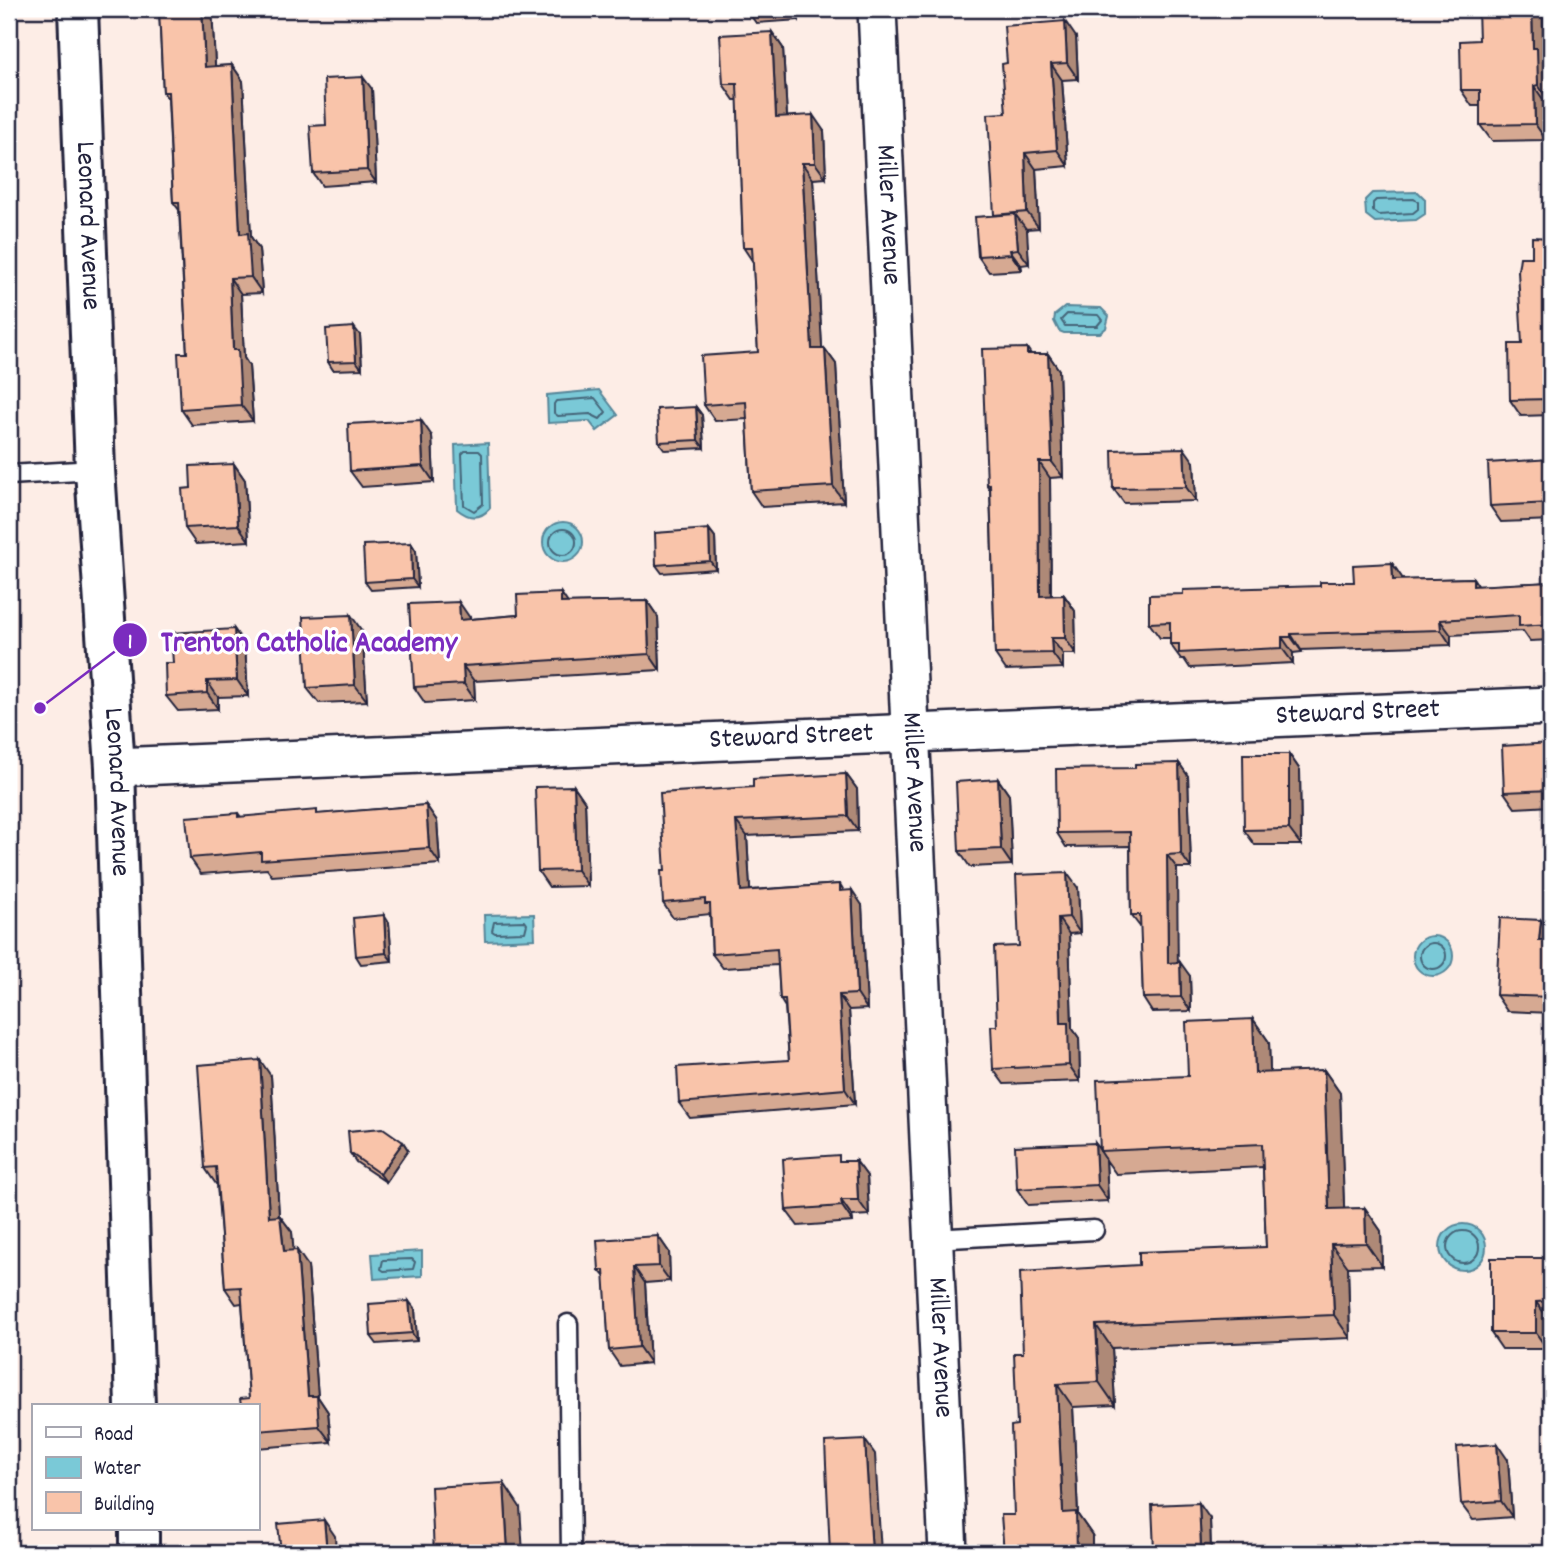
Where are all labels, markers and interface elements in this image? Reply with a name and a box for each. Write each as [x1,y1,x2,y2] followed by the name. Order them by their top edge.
[63,141,109,311] street label: Leonard Avenue
[863,144,910,286] street label: Miller Avenue
[112,615,472,666] callout: Trenton Catholic Academy
[161,624,459,667] text: Trenton Catholic Academy
[128,629,132,659] text: 1
[1275,691,1441,738] street label: Steward Street
[91,706,138,877] street label: Leonard Avenue
[889,711,936,853] street label: Miller Avenue
[708,715,874,762] street label: Steward Street
[915,1276,962,1419] street label: Miller Avenue
[32,1404,259,1530] legend
[94,1421,133,1451] text: Road
[94,1455,141,1485] text: Water
[94,1491,154,1521] text: Building

